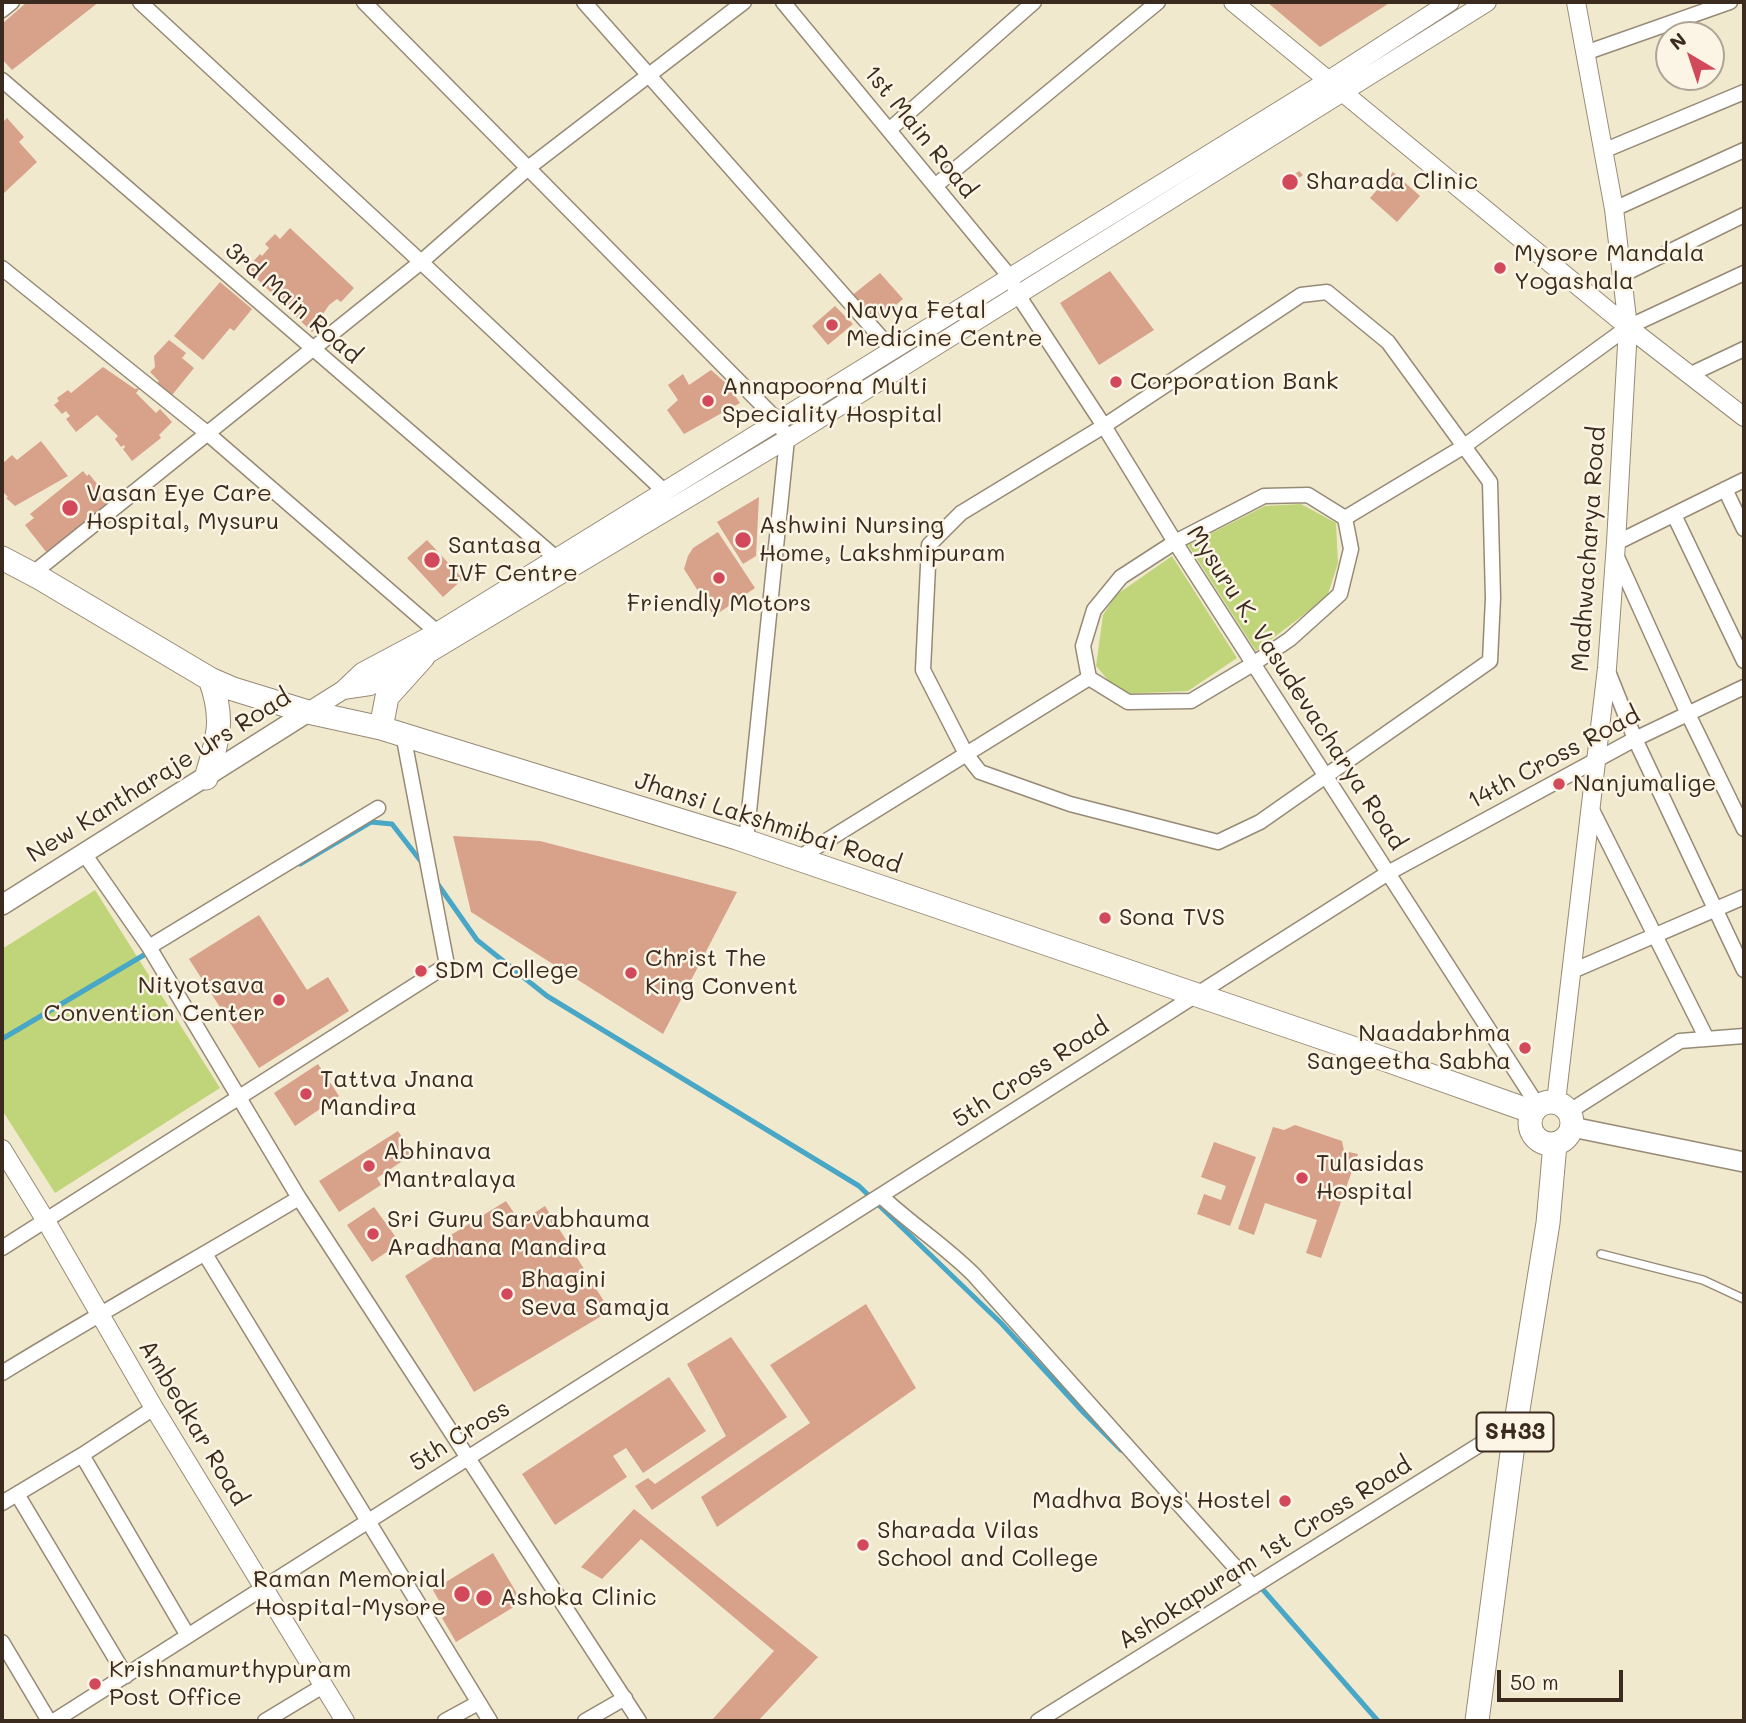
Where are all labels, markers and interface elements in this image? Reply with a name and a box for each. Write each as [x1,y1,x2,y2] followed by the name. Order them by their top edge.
[1655,21,1725,91] north arrow
[1664,27,1691,55] text: N
[858,60,982,204] street label: 1st Main Road
[1306,168,1478,196] place label: Sharada Clinic
[1280,172,1300,192] marker: Sharada Clinic
[219,236,367,370] street label: 3rd Main Road
[1514,240,1705,296] place label: Mysore Mandala Yogashala
[1492,260,1508,276] marker: Mysore Mandala Yogashala
[846,297,1043,353] place label: Navya Fetal Medicine Centre
[824,317,840,333] marker: Navya Fetal Medicine Centre
[1130,368,1338,396] place label: Corporation Bank
[722,373,942,429] place label: Annapoorna Multi Speciality Hospital
[1108,374,1124,390] marker: Corporation Bank
[700,393,716,409] marker: Annapoorna Multi Speciality Hospital
[1566,425,1612,673] street label: Madhwacharya Road
[86,480,279,536] place label: Vasan Eye Care Hospital, Mysuru
[60,498,80,518] marker: Vasan Eye Care Hospital, Mysuru
[759,512,1005,568] place label: Ashwini Nursing Home, Lakshmipuram
[1180,520,1412,856] street label: Mysuru K. Vasudevacharya Road
[733,530,753,550] marker: Ashwini Nursing Home, Lakshmipuram
[448,532,578,588] place label: Santasa IVF Centre
[422,550,442,570] marker: Santasa IVF Centre
[711,570,727,586] marker: Friendly Motors
[627,590,811,618] place label: Friendly Motors
[22,683,296,869] street label: New Kantharaje Urs Road
[1463,700,1645,816] street label: 14th Cross Road
[631,766,905,880] street label: Jhansi Lakshmibai Road
[1573,770,1716,798] place label: Nanjumalige
[1551,776,1567,792] marker: Nanjumalige
[1119,904,1225,932] place label: Sona TVS
[1097,910,1113,926] marker: Sona TVS
[645,945,798,1001] place label: Christ The King Convent
[435,957,579,985] place label: SDM College
[413,963,429,979] marker: SDM College
[623,965,639,981] marker: Christ The King Convent
[44,972,265,1028] place label: Nityotsava Convention Center
[271,992,287,1008] marker: Nityotsava Convention Center
[948,1012,1114,1134] street label: 5th Cross Road
[1307,1020,1511,1076] place label: Naadabrhma Sangeetha Sabha
[1517,1040,1533,1056] marker: Naadabrhma Sangeetha Sabha
[320,1066,474,1122] place label: Tattva Jnana Mandira
[298,1086,314,1102] marker: Tattva Jnana Mandira
[383,1138,516,1194] place label: Abhinava Mantralaya
[1316,1150,1424,1206] place label: Tulasidas Hospital
[361,1158,377,1174] marker: Abhinava Mantralaya
[1294,1170,1310,1186] marker: Tulasidas Hospital
[387,1206,650,1262] place label: Sri Guru Sarvabhauma Aradhana Mandira
[365,1226,381,1242] marker: Sri Guru Sarvabhauma Aradhana Mandira
[521,1266,670,1322] place label: Bhagini Seva Samaja
[499,1286,515,1302] marker: Bhagini Seva Samaja
[132,1335,254,1511] street label: Ambedkar Road
[405,1394,515,1478] street label: 5th Cross
[1476,1413,1554,1452] road number: SH33
[1113,1451,1417,1655] street label: Ashokapuram 1st Cross Road
[1032,1487,1271,1515] place label: Madhva Boys' Hostel
[1277,1493,1293,1509] marker: Madhva Boys' Hostel
[877,1517,1099,1573] place label: Sharada Vilas School and College
[855,1537,871,1553] marker: Sharada Vilas School and College
[253,1566,446,1622] place label: Raman Memorial Hospital-Mysore
[452,1584,472,1604] marker: Raman Memorial Hospital-Mysore
[500,1584,657,1612] place label: Ashoka Clinic
[474,1588,494,1608] marker: Ashoka Clinic
[109,1656,351,1712] place label: Krishnamurthypuram Post Office
[1501,1656,1627,1700] scale bar
[1510,1668,1559,1695] text: 50 m
[87,1676,103,1692] marker: Krishnamurthypuram Post Office

